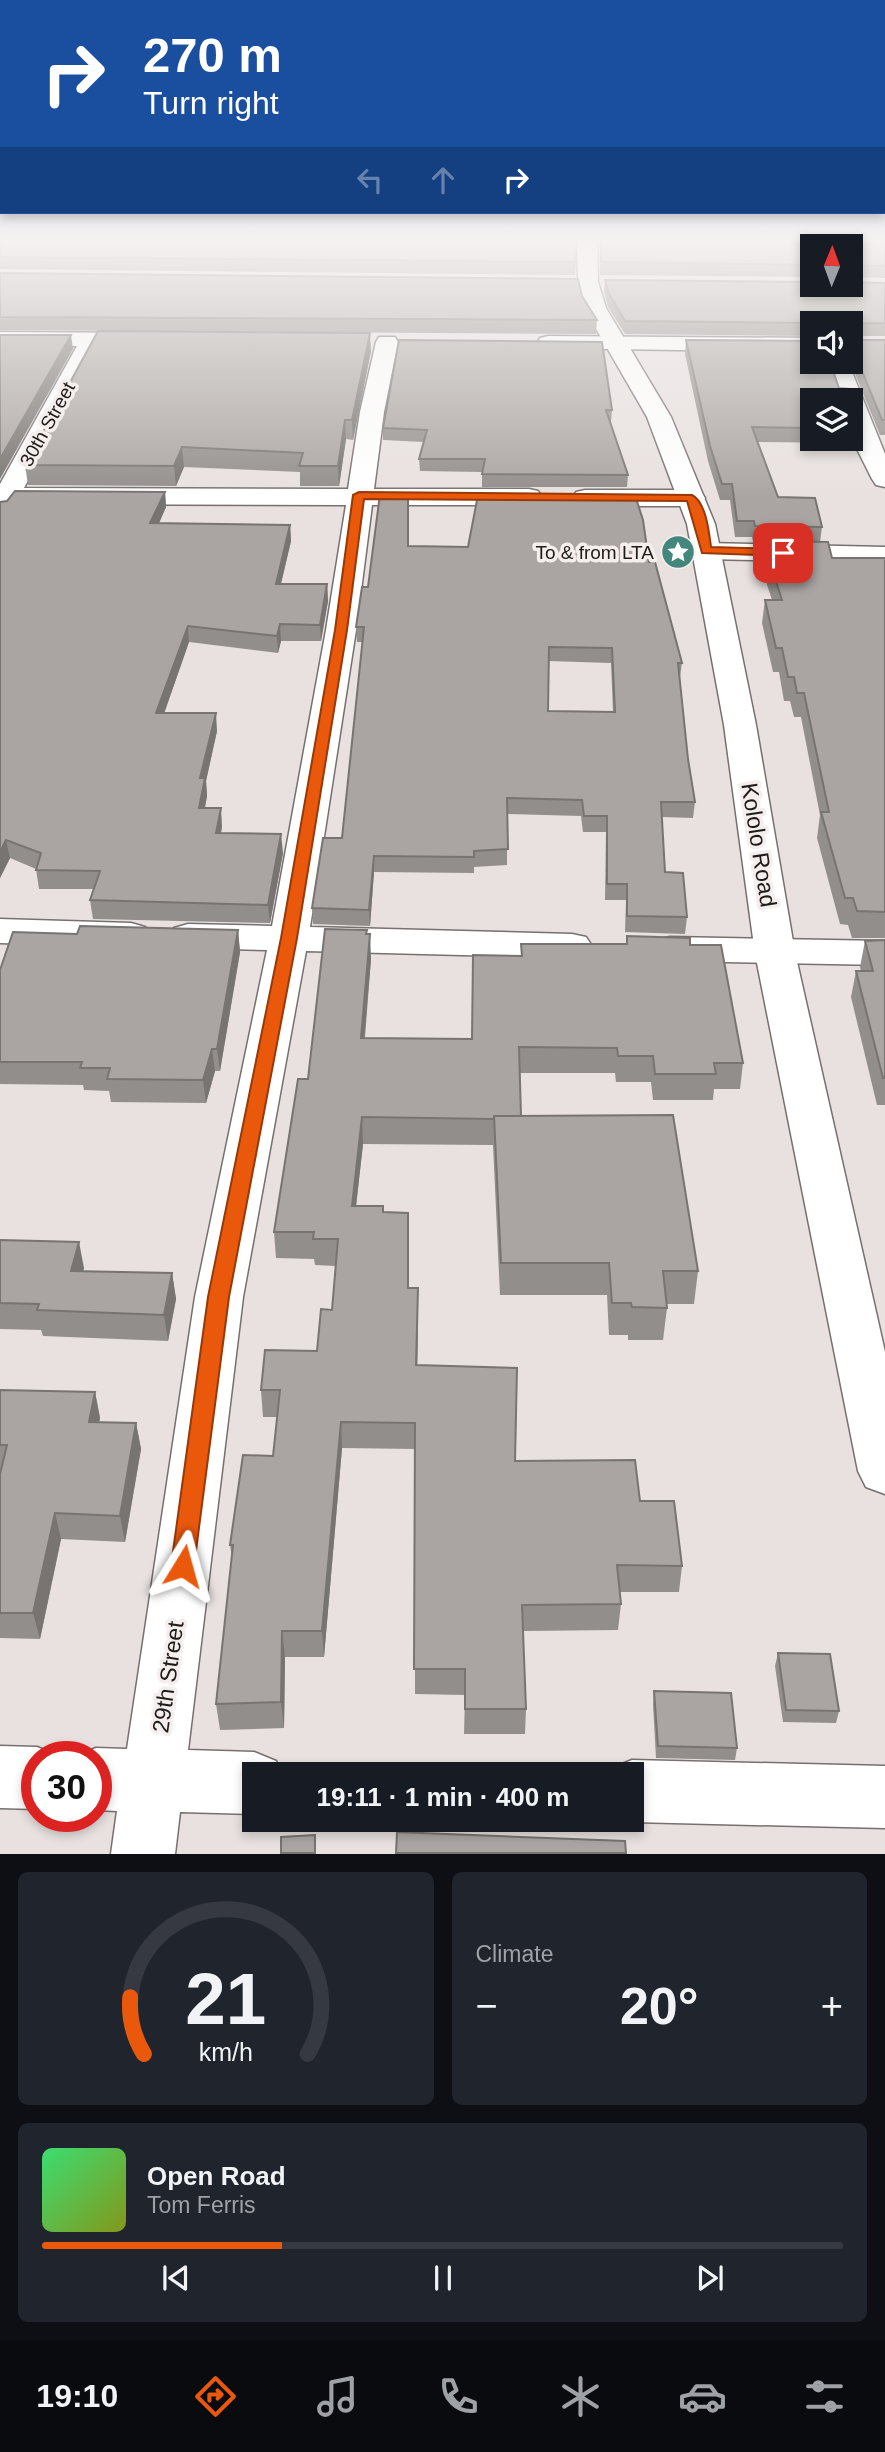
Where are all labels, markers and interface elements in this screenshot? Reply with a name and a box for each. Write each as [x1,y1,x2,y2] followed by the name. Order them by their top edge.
[28,28,119,119] icon: right
[143,28,282,82] text: 270 m
[143,85,279,121] text: Turn right
[351,161,389,199] icon: left
[424,161,462,199] icon: ahead
[497,161,535,199] icon: right
[800,234,863,298] north arrow
[800,234,863,451] map controls
[800,311,863,374] button: sound
[16,378,80,470] street label: 30th Street
[800,388,863,451] button: layers
[753,523,813,583] pin
[659,533,697,571] place icon: To & from LTA
[764,534,802,572] icon: arrive
[535,542,654,563] place label: To & from LTA
[736,781,782,909] street label: Kololo Road
[146,1529,220,1603] position arrow
[147,1619,189,1735] street label: 29th Street
[21,1741,112,1832] speed limit sign: 30
[317,1782,569,1812] text: 19:11 · 1 min · 400 m
[476,1941,553,1967] text: Climate
[185,1959,266,2040] text: 21
[620,1977,699,2035] text: 20°
[476,1985,498,2027] text: −
[821,1985,843,2027] text: +
[199,2038,253,2066] text: km/h
[147,2161,286,2191] text: Open Road
[147,2192,256,2218] text: Tom Ferris
[157,2259,195,2297] icon: previous
[424,2259,462,2297] icon: pause
[691,2259,729,2297] icon: next
[191,2372,240,2421] icon: directions
[313,2372,362,2421] icon: music
[434,2372,483,2421] icon: phone
[556,2372,605,2421] icon: climate
[678,2372,727,2421] icon: car
[800,2372,849,2421] icon: filters
[36,2378,118,2414] text: 19:10

